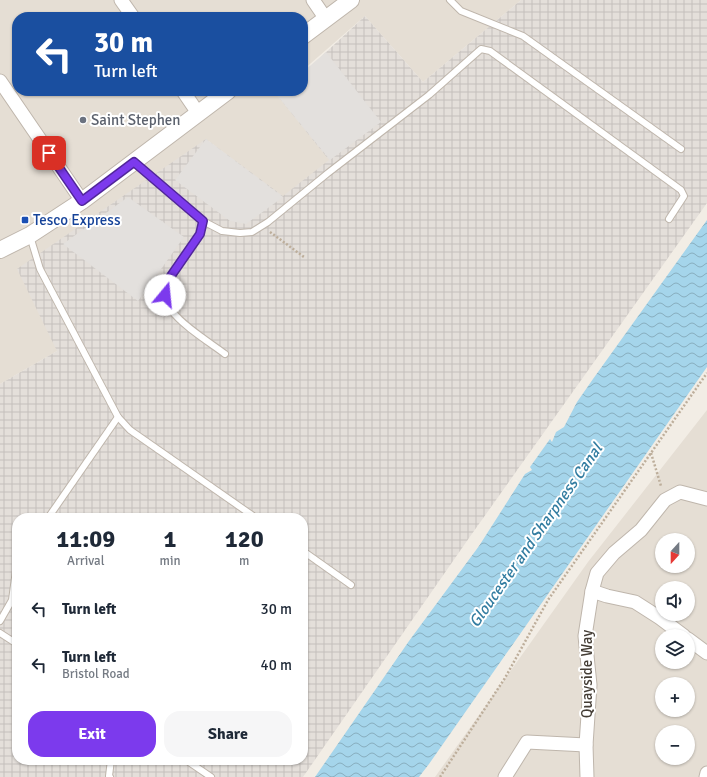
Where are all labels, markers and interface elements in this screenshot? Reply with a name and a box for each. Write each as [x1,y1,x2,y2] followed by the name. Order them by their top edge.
[94,26,153,60] text: 30 m
[28,28,80,80] icon: left
[94,60,157,82] text: Turn left
[91,111,181,129] place label: Saint Stephen
[78,115,88,125] marker: Saint Stephen
[32,136,66,170] pin
[38,142,60,164] icon: arrive
[33,211,121,229] place label: Tesco Express
[20,215,30,225] marker: Tesco Express
[144,274,186,316] position arrow
[465,439,608,631] water label: Gloucester and Sharpness Canal
[56,524,115,554] text: 11:09
[164,524,176,554] text: 1
[225,524,264,554] text: 120
[655,533,695,573] north arrow
[655,533,695,765] map controls
[67,553,104,569] text: Arrival
[160,553,181,569] text: min
[239,553,249,569] text: m
[655,581,695,621] button: sound
[28,598,50,620] icon: left
[62,600,116,618] text: Turn left
[261,600,292,618] text: 30 m
[655,629,695,669] button: layers
[578,630,596,718] street label: Quayside Way
[62,648,116,666] text: Turn left
[28,654,50,676] icon: left
[261,656,292,674] text: 40 m
[62,666,130,682] text: Bristol Road
[655,677,695,717] button: +
[28,711,156,757] button: Exit
[164,711,292,757] button: Share
[655,725,695,765] button: −

